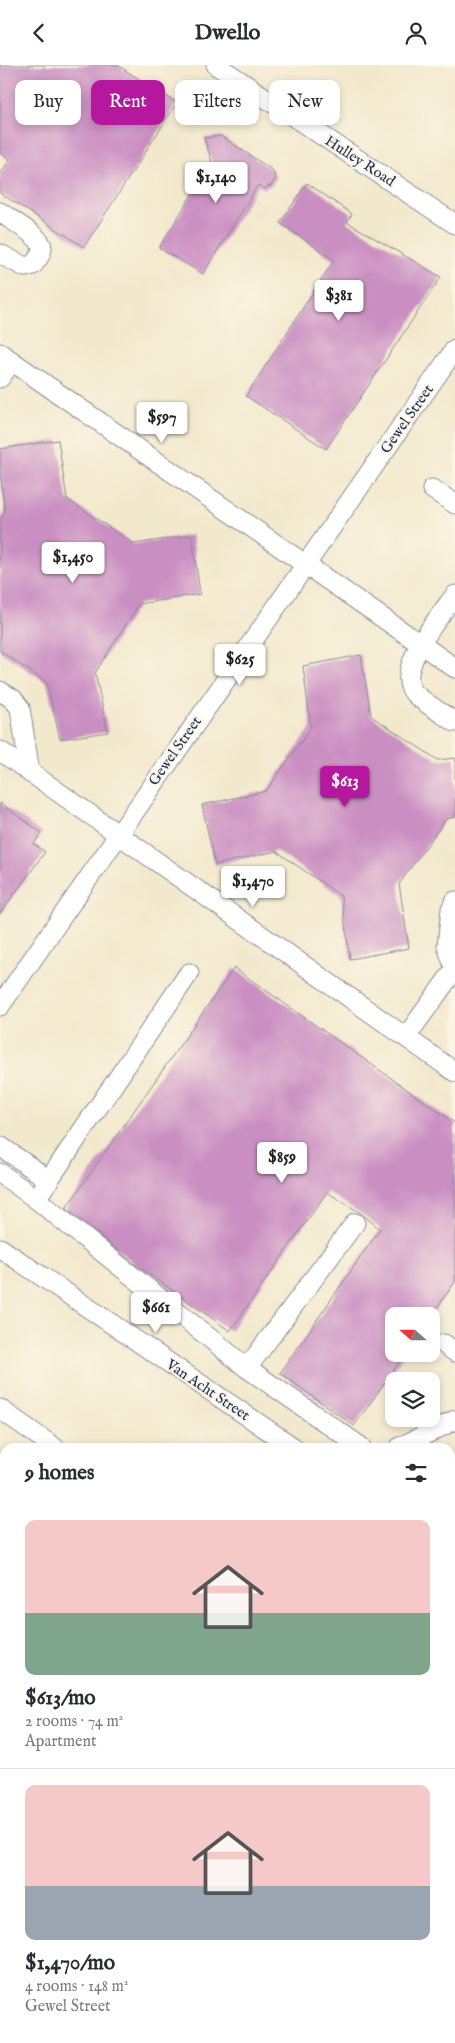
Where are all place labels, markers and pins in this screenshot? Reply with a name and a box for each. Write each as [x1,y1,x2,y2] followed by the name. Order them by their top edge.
[175,161,257,204] pin: $1,140
[309,279,369,322] pin: $381
[132,401,192,444] pin: $597
[32,541,114,584] pin: $1,450
[210,643,270,686] pin: $625
[315,765,375,808] pin: $613
[212,865,294,908] pin: $1,470
[252,1141,312,1184] pin: $859
[126,1291,186,1334] pin: $661

